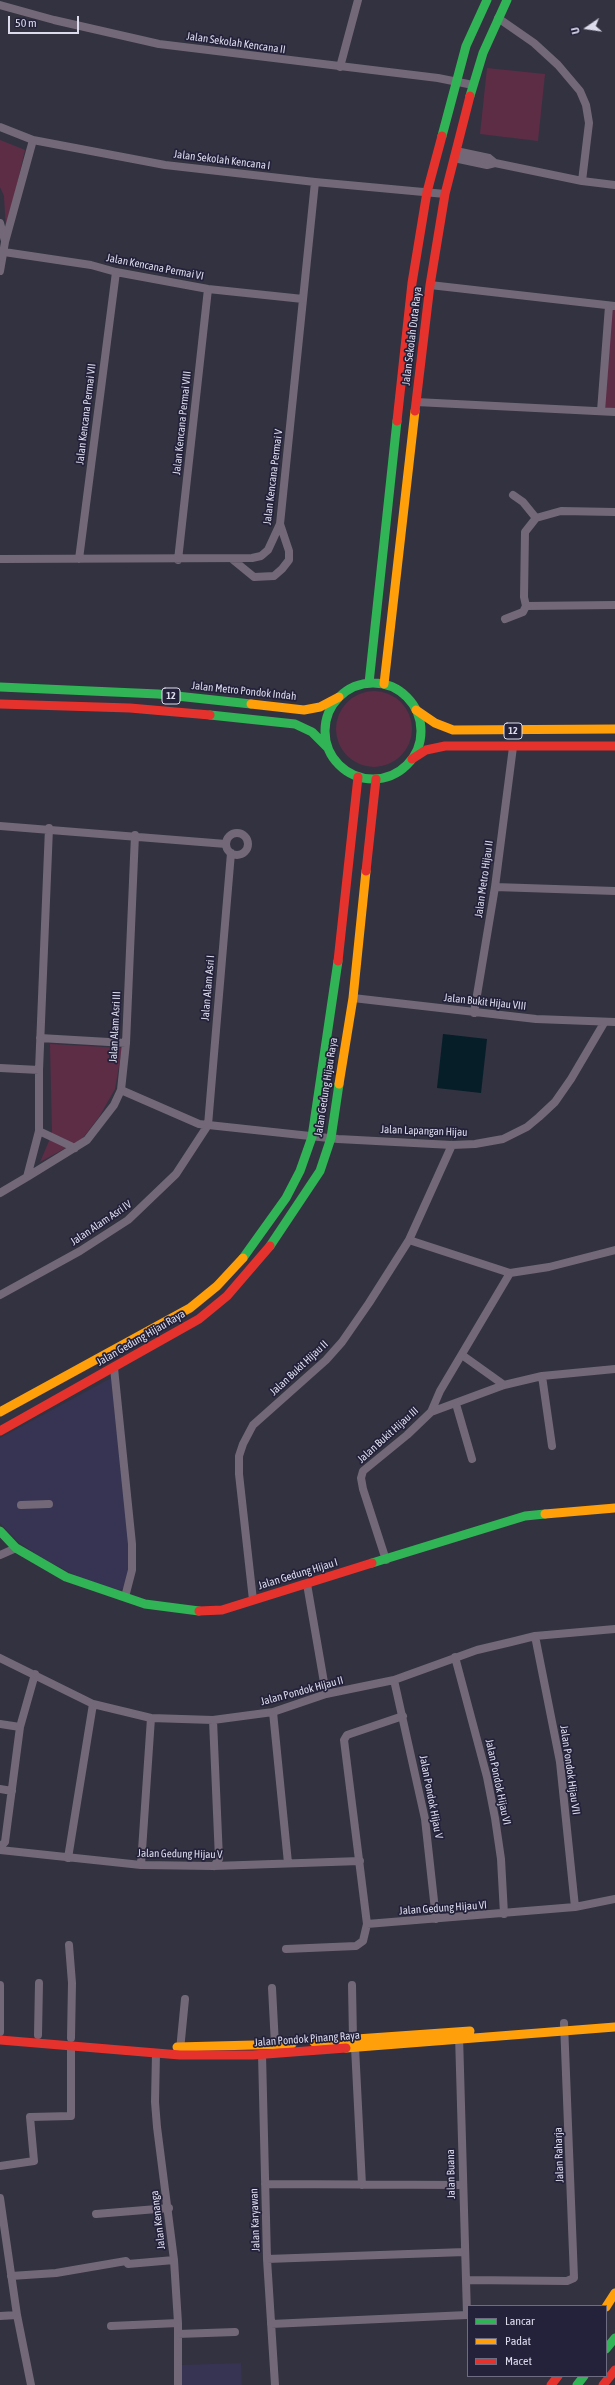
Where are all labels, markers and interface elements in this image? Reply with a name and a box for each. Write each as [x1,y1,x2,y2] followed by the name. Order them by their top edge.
[10,8,81,34] scale bar
[567,8,607,48] north arrow
[15,16,37,30] text: 50 m
[569,26,582,35] text: U
[186,30,286,56] street label: Jalan Sekolah Kencana II
[173,148,271,172] street label: Jalan Sekolah Kencana I
[105,251,205,283] street label: Jalan Kencana Permai VI
[399,286,425,386] street label: Jalan Sekolah Duta Raya
[73,363,99,465] street label: Jalan Kencana Permai VII
[170,370,194,476] street label: Jalan Kencana Permai VIII
[261,428,285,526] street label: Jalan Kencana Permai V
[191,679,297,703] street label: Jalan Metro Pondok Indah
[162,688,180,704] road number: 12
[504,723,522,739] road number: 12
[472,839,496,919] street label: Jalan Metro Hijau II
[199,955,217,1021] street label: Jalan Alam Asri I
[107,991,123,1063] street label: Jalan Alam Asri III
[443,991,527,1013] street label: Jalan Bukit Hijau VIII
[312,1037,340,1137] street label: Jalan Gedung Hijau Raya
[380,1123,468,1139] street label: Jalan Lapangan Hijau
[68,1198,134,1248] street label: Jalan Alam Asri IV
[94,1307,188,1369] street label: Jalan Gedung Hijau Raya
[267,1338,331,1398] street label: Jalan Bukit Hijau II
[355,1404,421,1466] street label: Jalan Bukit Hijau III
[257,1556,339,1592] street label: Jalan Gedung Hijau I
[259,1674,345,1708] street label: Jalan Pondok Hijau II
[557,1724,583,1816] street label: Jalan Pondok Hijau VII
[482,1738,514,1826] street label: Jalan Pondok Hijau VI
[416,1754,446,1840] street label: Jalan Pondok Hijau V
[137,1847,223,1861] street label: Jalan Gedung Hijau V
[399,1898,487,1918] street label: Jalan Gedung Hijau VI
[254,2029,360,2049] street label: Jalan Pondok Pinang Raya
[551,2127,567,2183] street label: Jalan Raharja
[444,2149,458,2199] street label: Jalan Buana
[247,2188,263,2252] street label: Jalan Karyawan
[148,2190,168,2250] street label: Jalan Kenanga
[467,2305,607,2377] legend
[505,2314,535,2328] text: Lancar
[505,2334,531,2348] text: Padat
[505,2354,532,2368] text: Macet

